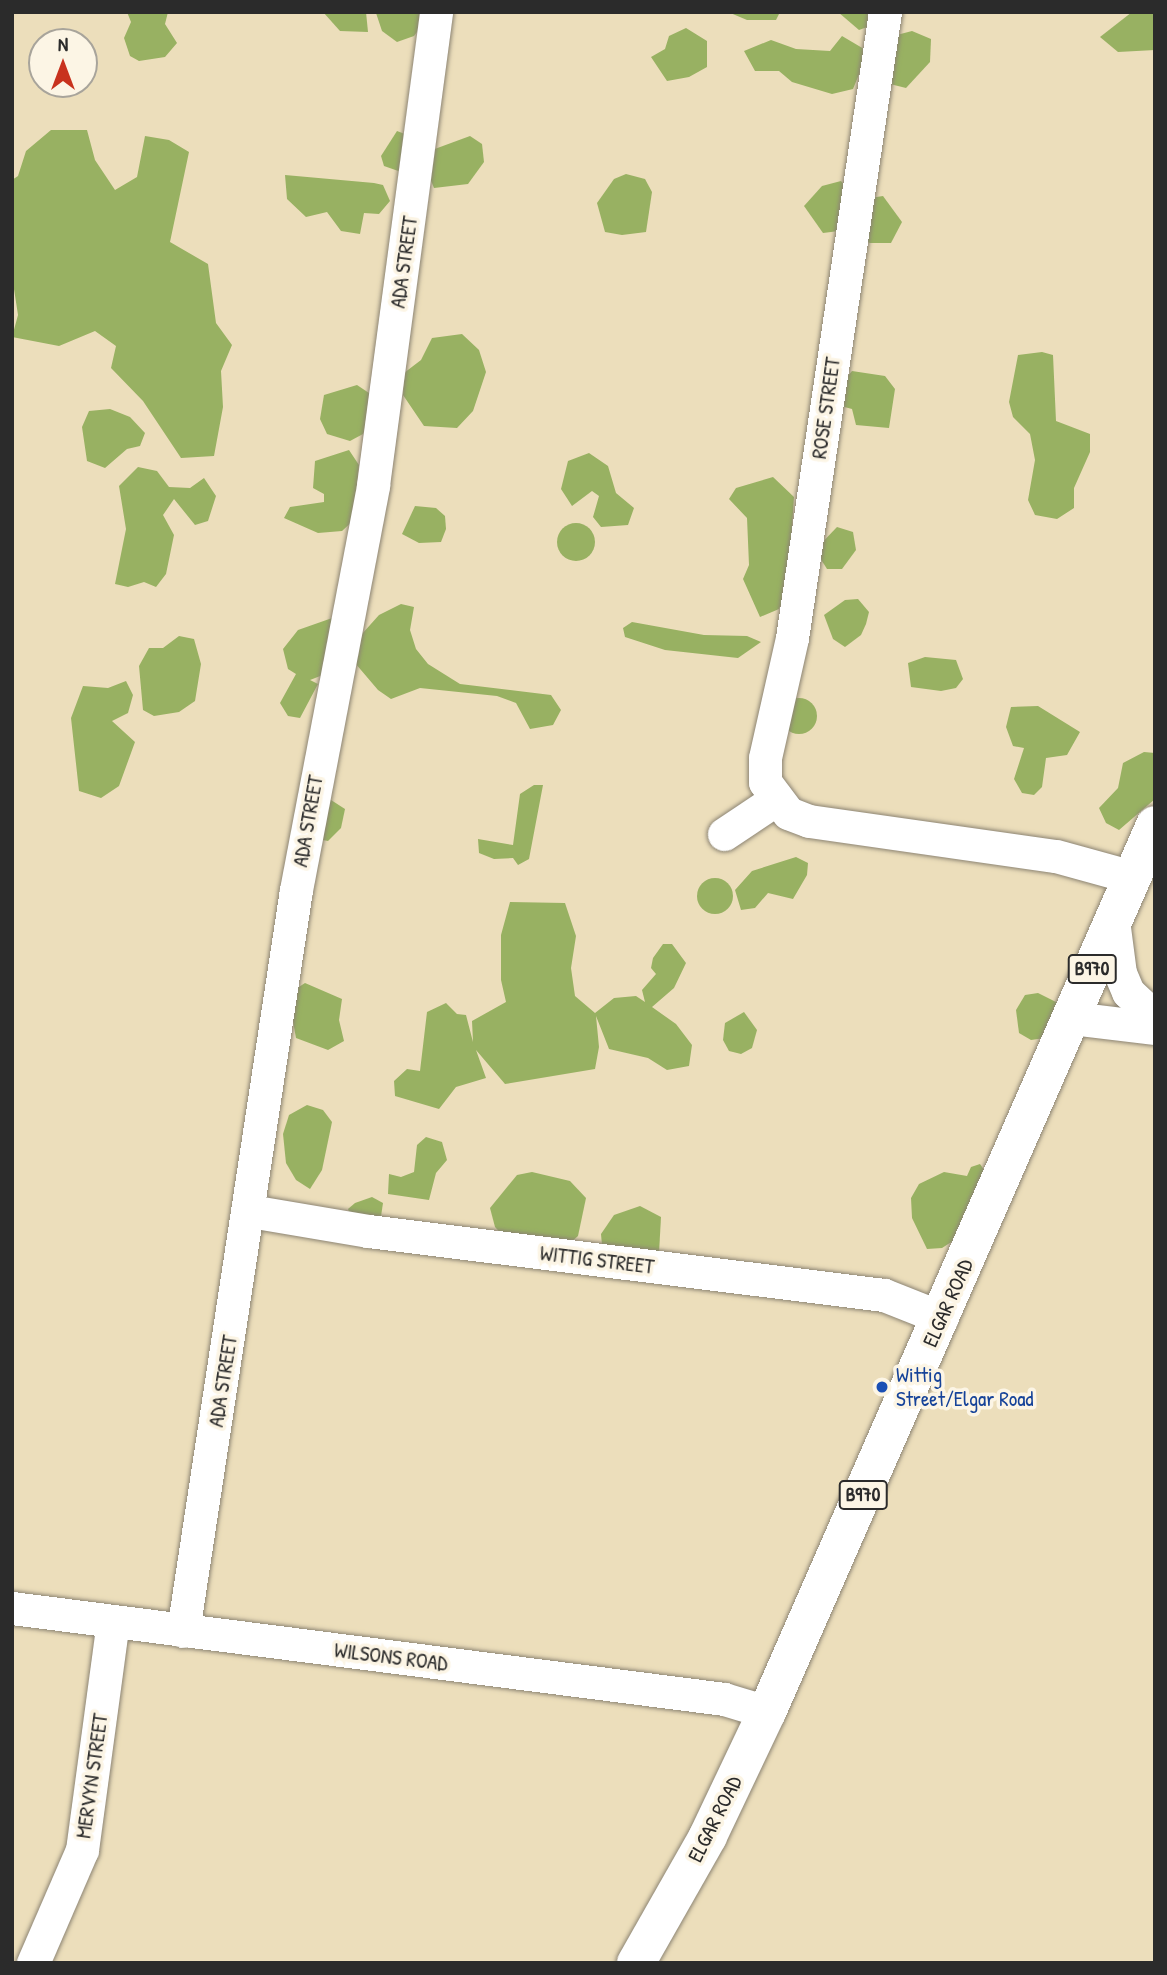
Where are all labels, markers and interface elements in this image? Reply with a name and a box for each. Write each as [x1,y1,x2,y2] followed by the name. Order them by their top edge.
[28,28,98,98] north arrow
[58,31,68,57] text: N
[385,214,423,310] street label: ADA STREET
[806,356,846,460] street label: ROSE STREET
[288,773,328,869] street label: ADA STREET
[1068,953,1116,984] road number: B970
[539,1241,655,1279] street label: WITTIG STREET
[918,1255,978,1351] street label: ELGAR ROAD
[203,1333,243,1429] street label: ADA STREET
[896,1362,1034,1412] place label: Wittig Street/Elgar Road
[874,1379,890,1395] marker: Wittig Street/Elgar Road
[838,1480,888,1511] road number: B970
[333,1638,449,1676] street label: WILSONS ROAD
[71,1712,113,1840] street label: MERVYN STREET
[683,1772,747,1866] street label: ELGAR ROAD

